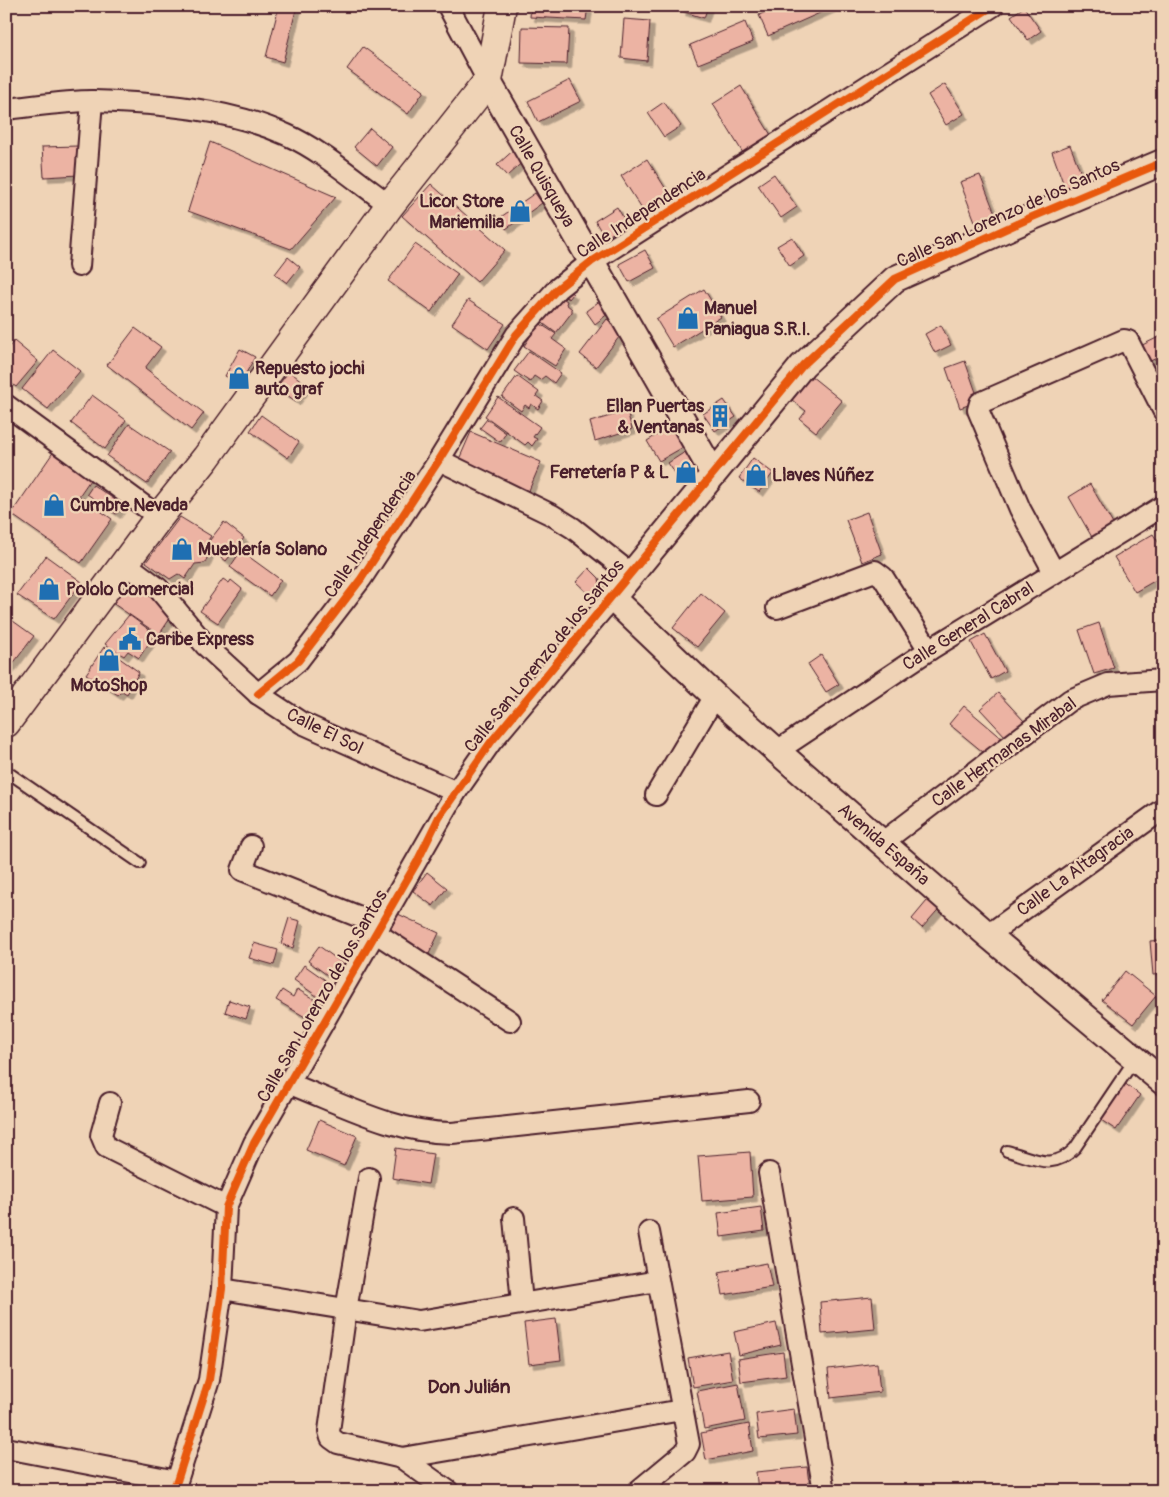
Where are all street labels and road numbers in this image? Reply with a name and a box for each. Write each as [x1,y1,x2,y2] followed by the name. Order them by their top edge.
[503,121,580,232] street label: Calle Quisqueya
[893,154,1123,273] street label: Calle San Lorenzo de los Santos
[572,163,710,264] street label: Calle Independencia
[319,466,422,603] street label: Calle Independencia
[459,555,629,757] street label: Calle San Lorenzo de los Santos
[898,577,1038,676] street label: Calle General Cabral
[927,692,1081,813] street label: Calle Hermanas Mirabal
[283,703,367,760] street label: Calle El Sol
[833,798,935,891] street label: Avenida España
[1012,821,1138,922] street label: Calle La Altagracia
[252,886,393,1107] street label: Calle San Lorenzo de los Santos

